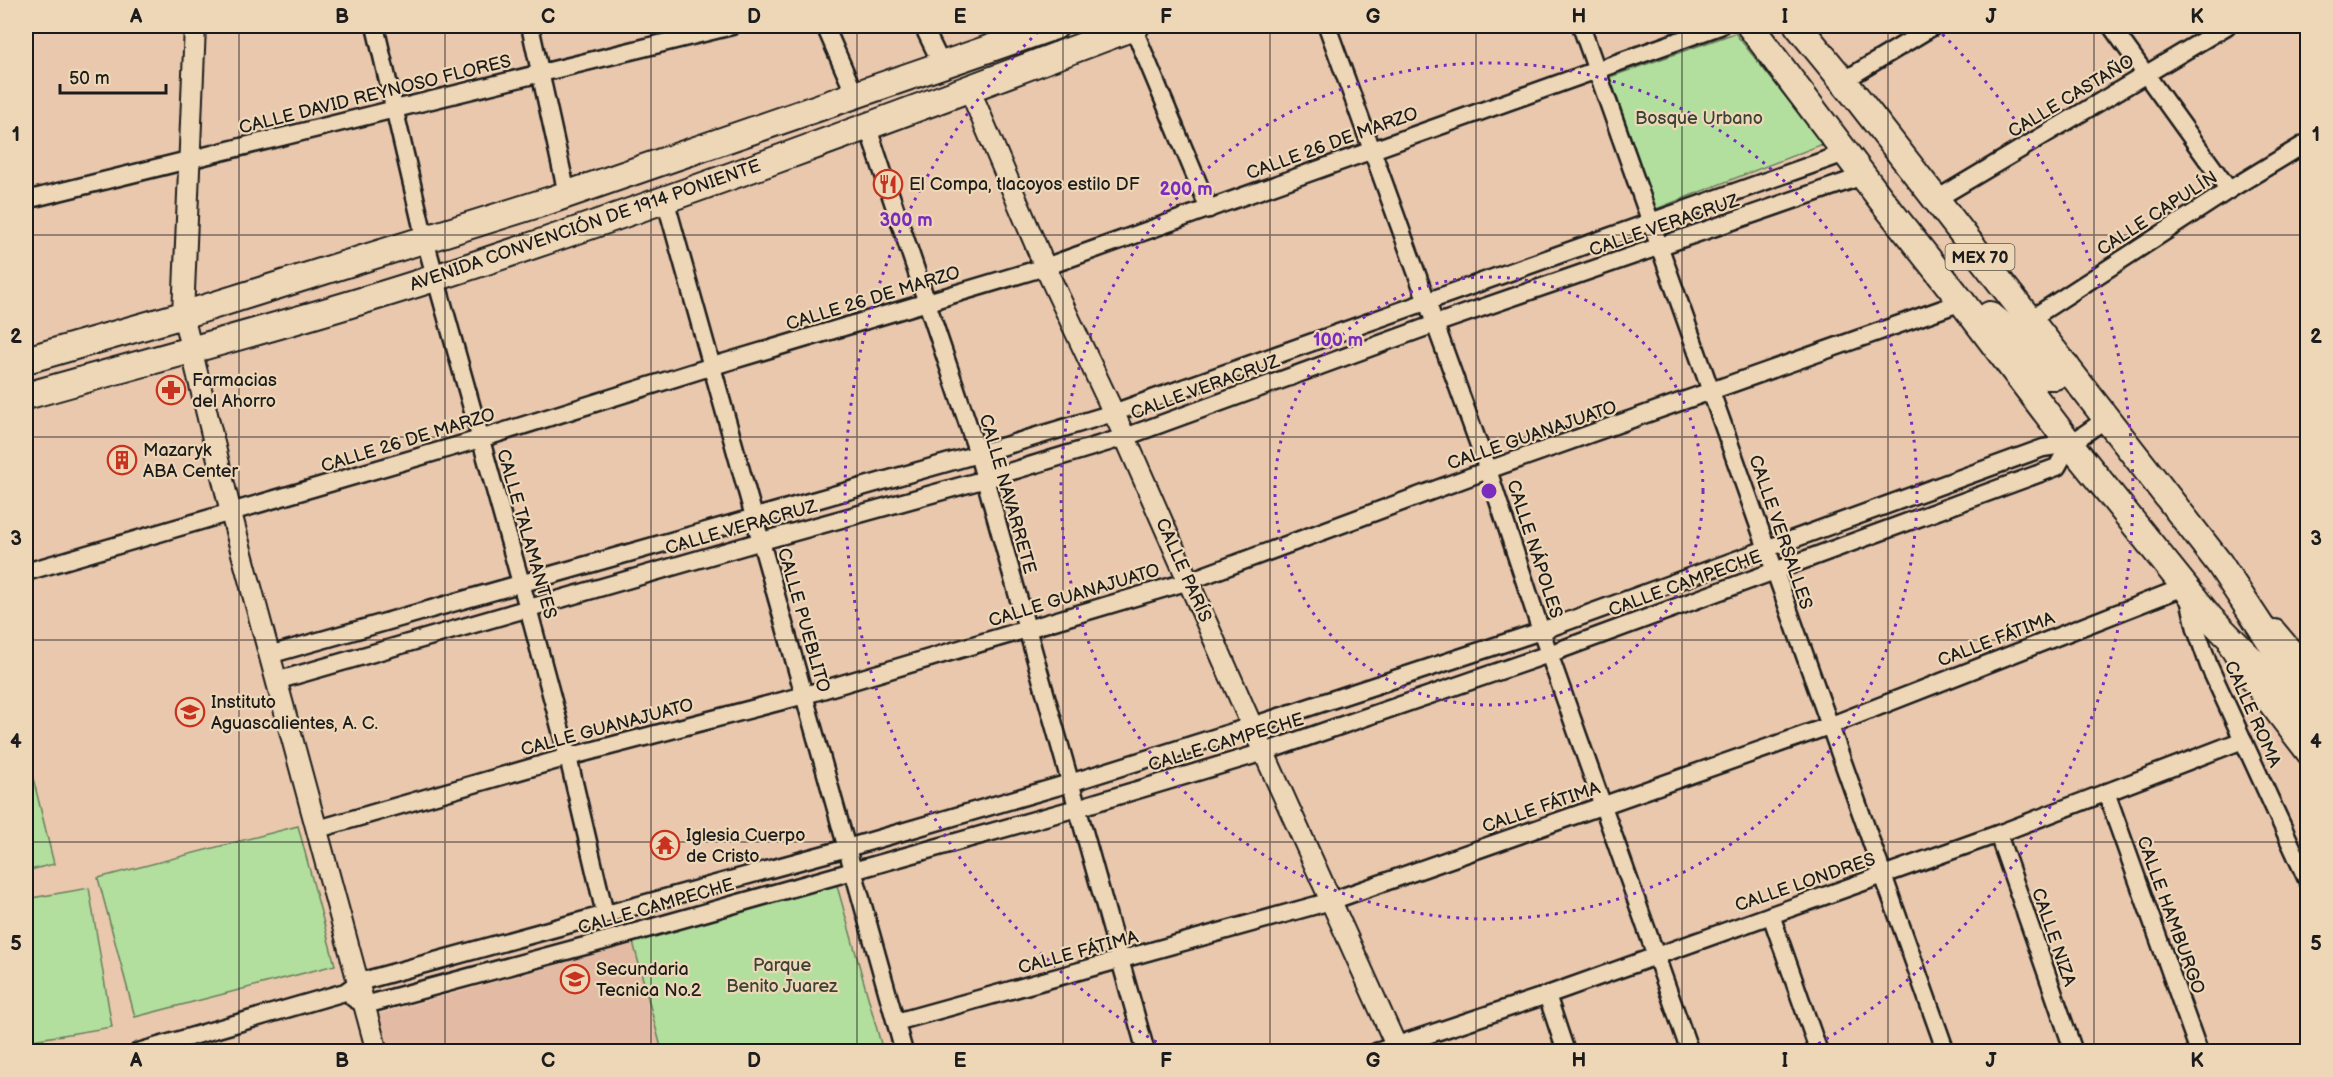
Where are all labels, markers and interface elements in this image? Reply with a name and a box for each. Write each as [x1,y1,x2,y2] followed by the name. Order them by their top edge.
[129,5,143,29] text: A
[335,5,349,29] text: B
[541,5,555,29] text: C
[747,5,761,29] text: D
[954,5,967,29] text: E
[1160,5,1172,29] text: F
[1366,5,1381,29] text: G
[1572,5,1586,29] text: H
[1782,5,1788,29] text: I
[1986,5,1998,29] text: J
[2190,5,2204,29] text: K
[237,50,513,138] street label: CALLE DAVID REYNOSO FLORES
[2004,50,2138,142] street label: CALLE CASTAÑO
[60,57,166,95] scale bar
[69,68,110,89] text: 50 m
[1244,103,1421,184] street label: CALLE 26 DE MARZO
[1635,108,1763,129] park label: Bosque Urbano
[12,123,20,147] text: 1
[2312,123,2320,147] text: 1
[406,153,763,296] street label: AVENIDA CONVENCIÓN DE 1914 PONIENTE
[2092,165,2221,260] street label: CALLE CAPULÍN
[872,168,904,200] restaurant icon: El Compa, tlacoyos estilo DF
[909,174,1140,195] place label: El Compa, tlacoyos estilo DF
[1159,179,1213,200] text: 200 m
[1587,190,1742,261] street label: CALLE VERACRUZ
[879,210,933,231] text: 300 m
[1946,244,2014,270] road number: MEX 70
[784,262,963,335] street label: CALLE 26 DE MARZO
[10,325,22,349] text: 2
[2310,325,2322,349] text: 2
[1313,330,1363,351] text: 100 m
[1128,351,1282,424] street label: CALLE VERACRUZ
[192,370,277,412] place label: Farmacias del Ahorro
[155,374,187,406] pharmacy icon: Farmacias del Ahorro
[1445,397,1620,474] street label: CALLE GUANAJUATO
[319,404,498,477] street label: CALLE 26 DE MARZO
[975,412,1040,576] street label: CALLE NAVARRETE
[143,440,238,482] place label: Mazaryk ABA Center
[106,444,138,476] building icon: Mazaryk ABA Center
[492,447,561,622] street label: CALLE TALAMANTES
[1744,452,1817,612] street label: CALLE VERSALLES
[1502,477,1569,621] street label: CALLE NÁPOLES
[1479,481,1499,501] centre of rings
[663,496,819,559] street label: CALLE VERACRUZ
[1151,514,1218,626] street label: CALLE PARÍS
[10,527,22,551] text: 3
[2310,527,2322,551] text: 3
[773,546,834,695] street label: CALLE PUEBLITO
[1606,546,1765,621] street label: CALLE CAMPECHE
[986,559,1162,632] street label: CALLE GUANAJUATO
[1934,606,2058,671] street label: CALLE FÁTIMA
[2220,658,2285,771] street label: CALLE ROMA
[211,692,378,734] place label: Instituto Aguascalientes, A. C.
[518,694,696,761] street label: CALLE GUANAJUATO
[174,696,206,728] school or university icon: Instituto Aguascalientes, A. C.
[1146,709,1306,776] street label: CALLE CAMPECHE
[10,730,22,754] text: 4
[2310,730,2322,754] text: 4
[1479,776,1603,837] street label: CALLE FÁTIMA
[686,825,805,867] place label: Iglesia Cuerpo de Cristo
[649,829,681,861] temple icon: Iglesia Cuerpo de Cristo
[2132,833,2209,997] street label: CALLE HAMBURGO
[1732,849,1878,916] street label: CALLE LONDRES
[576,874,737,939] street label: CALLE CAMPECHE
[2027,885,2080,989] street label: CALLE NIZA
[1015,924,1140,979] street label: CALLE FÁTIMA
[10,932,22,956] text: 5
[2310,932,2322,956] text: 5
[726,955,838,997] park label: Parque Benito Juarez
[596,959,702,1001] place label: Secundaria Tecnica No.2
[559,963,591,995] school or university icon: Secundaria Tecnica No.2
[129,1049,143,1073] text: A
[335,1049,349,1073] text: B
[541,1049,555,1073] text: C
[747,1049,761,1073] text: D
[954,1049,967,1073] text: E
[1160,1049,1172,1073] text: F
[1366,1049,1381,1073] text: G
[1572,1049,1586,1073] text: H
[1782,1049,1788,1073] text: I
[1986,1049,1998,1073] text: J
[2190,1049,2204,1073] text: K

